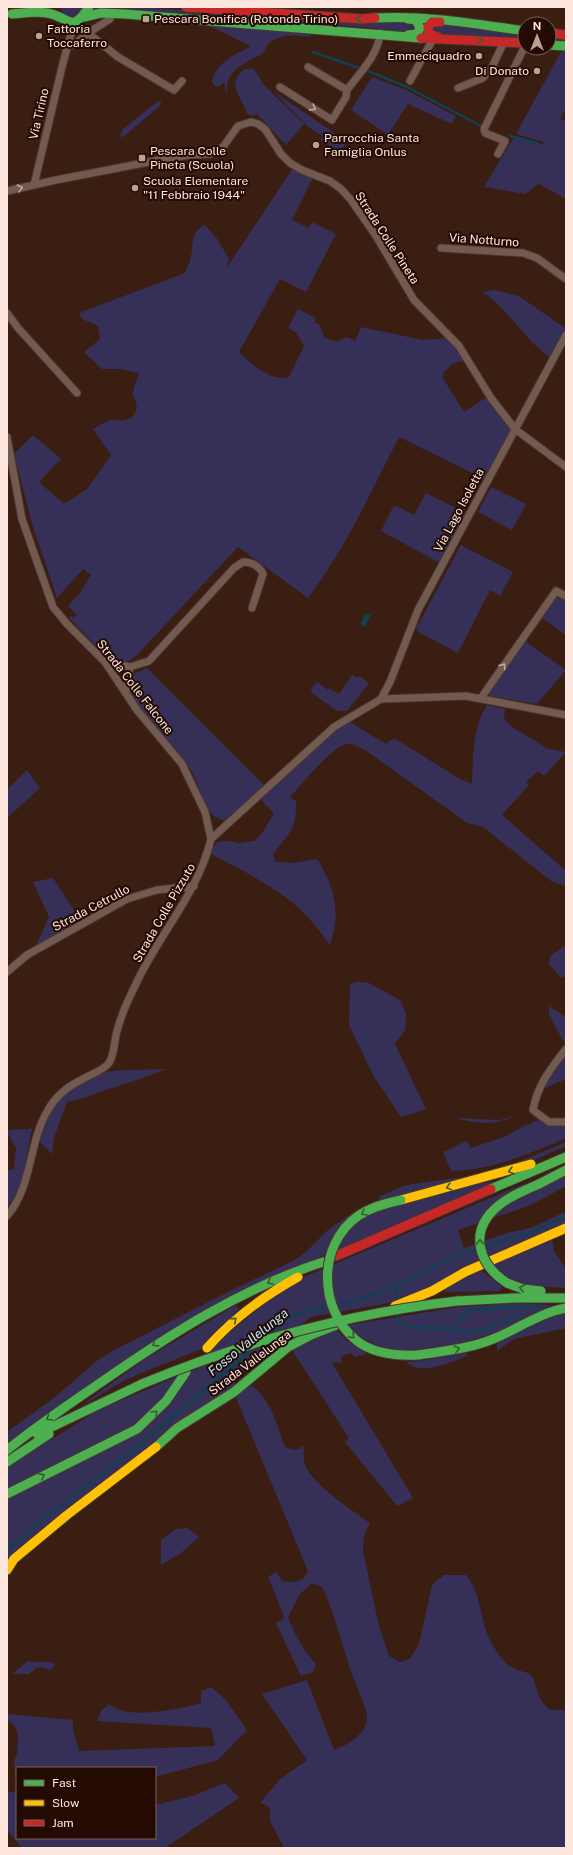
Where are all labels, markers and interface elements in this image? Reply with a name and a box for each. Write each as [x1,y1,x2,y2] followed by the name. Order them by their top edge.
[154,12,338,26] place label: Pescara Bonifica (Rotonda Tirino)
[141,14,151,24] marker: Pescara Bonifica (Rotonda Tirino)
[356,14,362,23] one-way arrow
[517,16,557,56] north arrow
[533,20,541,32] text: N
[47,22,107,50] place label: Fattoria Toccaferro
[34,31,44,41] marker: Fattoria Toccaferro
[477,36,483,45] one-way arrow
[387,49,471,63] place label: Emmeciquadro
[474,51,484,61] marker: Emmeciquadro
[475,64,529,78] place label: Di Donato
[532,66,542,76] marker: Di Donato
[26,87,52,141] street label: Via Tirino
[309,104,316,111] one-way arrow
[324,131,419,159] place label: Parrocchia Santa Famiglia Onlus
[311,140,321,150] marker: Parrocchia Santa Famiglia Onlus
[150,144,234,172] place label: Pescara Colle Pineta (Scuola)
[137,153,147,163] marker: Pescara Colle Pineta (Scuola)
[143,174,249,202] place label: Scuola Elementare "11 Febbraio 1944"
[130,183,140,193] marker: Scuola Elementare "11 Febbraio 1944"
[17,184,24,193] one-way arrow
[352,189,422,287] street label: Strada Colle Pineta
[448,231,520,249] street label: Via Notturno
[431,466,487,554] street label: Via Lago Isoletta
[94,637,176,737] street label: Strada Colle Falcone
[498,663,506,670] one-way arrow
[130,861,198,965] street label: Strada Colle Pizzuto
[50,882,132,934] street label: Strada Cetrullo
[507,1166,514,1175] one-way arrow
[445,1182,452,1191] one-way arrow
[361,1208,368,1215] one-way arrow
[476,1239,484,1245] one-way arrow
[266,1277,274,1285] one-way arrow
[519,1284,526,1293] one-way arrow
[205,1305,291,1379] water label: Fosso Vallelunga
[229,1317,237,1324] one-way arrow
[206,1328,294,1398] street label: Strada Vallelunga
[347,1331,355,1339] one-way arrow
[153,1339,160,1346] one-way arrow
[454,1345,460,1353] one-way arrow
[150,1410,158,1418] one-way arrow
[46,1413,53,1420] one-way arrow
[38,1473,45,1481] one-way arrow
[16,1767,156,1839] legend
[52,1776,77,1790] text: Fast
[52,1796,80,1810] text: Slow
[52,1816,74,1830] text: Jam

